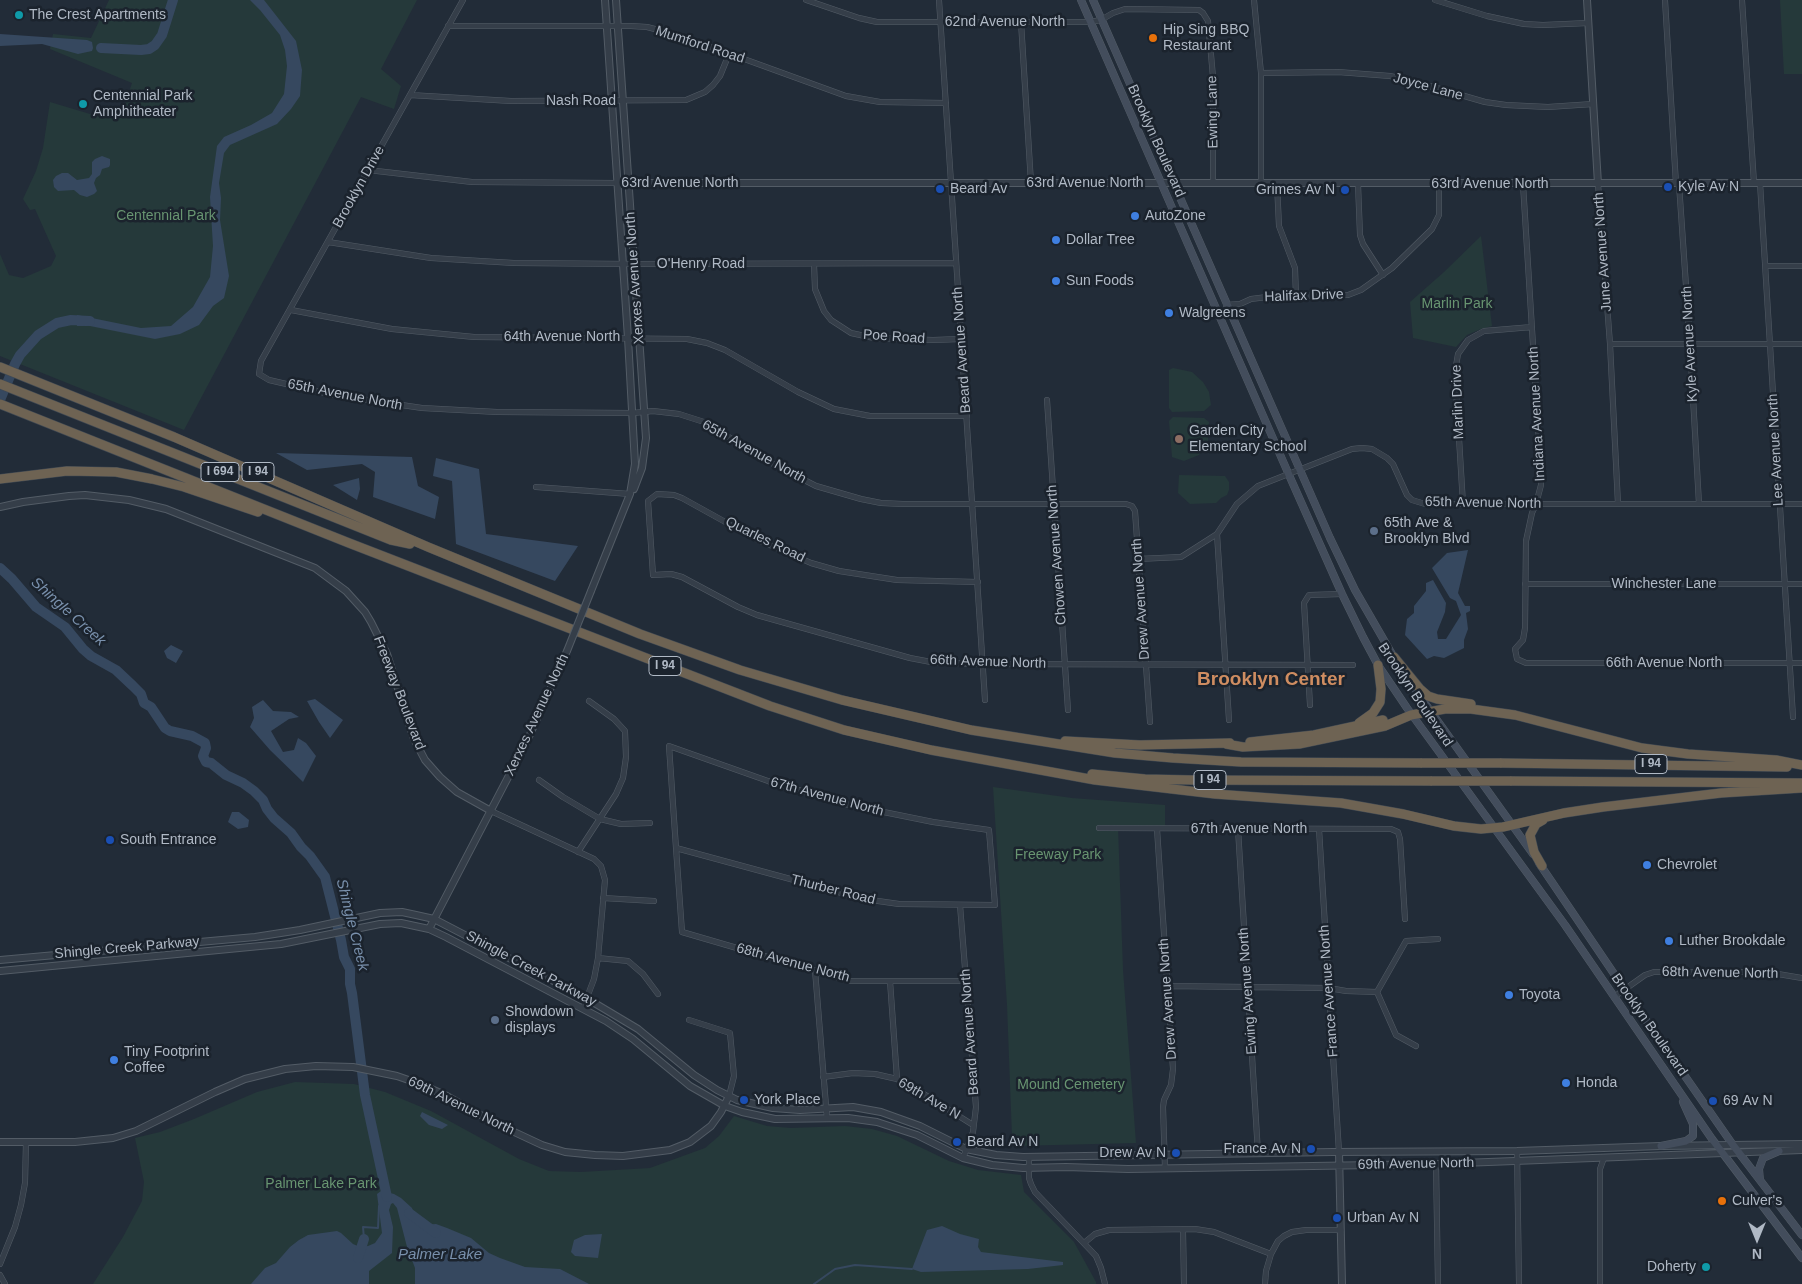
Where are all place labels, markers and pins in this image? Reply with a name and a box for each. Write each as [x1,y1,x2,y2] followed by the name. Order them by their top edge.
[29,7,166,23] place label: The Crest Apartments
[13,9,25,21] marker: The Crest Apartments
[1163,22,1249,54] place label: Hip Sing BBQ Restaurant
[1147,32,1159,44] marker: Hip Sing BBQ Restaurant
[93,88,193,120] place label: Centennial Park Amphitheater
[77,98,89,110] marker: Centennial Park Amphitheater
[1678,179,1739,195] place label: Kyle Av N
[950,181,1007,197] place label: Beard Av
[1662,181,1674,193] marker: Kyle Av N
[1256,182,1335,198] place label: Grimes Av N
[934,183,946,195] marker: Beard Av
[1339,184,1351,196] marker: Grimes Av N
[1145,208,1206,224] place label: AutoZone
[1129,210,1141,222] marker: AutoZone
[1066,232,1135,248] place label: Dollar Tree
[1050,234,1062,246] marker: Dollar Tree
[1066,273,1134,289] place label: Sun Foods
[1050,275,1062,287] marker: Sun Foods
[1179,305,1245,321] place label: Walgreens
[1163,307,1175,319] marker: Walgreens
[1189,423,1307,456] place label: Garden City Elementary School
[1173,433,1185,445] marker: Garden City Elementary School
[1384,515,1470,548] place label: 65th Ave & Brooklyn Blvd
[1368,525,1380,537] marker: 65th Ave & Brooklyn Blvd
[120,832,217,848] place label: South Entrance
[104,834,116,846] marker: South Entrance
[1657,857,1717,873] place label: Chevrolet
[1641,859,1653,871] marker: Chevrolet
[1679,933,1786,949] place label: Luther Brookdale
[1663,935,1675,947] marker: Luther Brookdale
[1519,987,1560,1003] place label: Toyota
[1503,989,1515,1001] marker: Toyota
[505,1004,573,1036] place label: Showdown displays
[489,1014,501,1026] marker: Showdown displays
[124,1044,209,1076] place label: Tiny Footprint Coffee
[108,1054,120,1066] marker: Tiny Footprint Coffee
[1576,1075,1617,1091] place label: Honda
[1560,1077,1572,1089] marker: Honda
[754,1092,820,1108] place label: York Place
[1723,1093,1773,1109] place label: 69 Av N
[738,1094,750,1106] marker: York Place
[1707,1095,1719,1107] marker: 69 Av N
[967,1134,1038,1150] place label: Beard Av N
[951,1136,963,1148] marker: Beard Av N
[1223,1141,1301,1157] place label: France Av N
[1305,1143,1317,1155] marker: France Av N
[1099,1145,1166,1161] place label: Drew Av N
[1170,1147,1182,1159] marker: Drew Av N
[1732,1193,1782,1209] place label: Culver's
[1716,1195,1728,1207] marker: Culver's
[1347,1210,1419,1226] place label: Urban Av N
[1331,1212,1343,1224] marker: Urban Av N
[1647,1259,1696,1275] place label: Doherty
[1700,1261,1712,1273] marker: Doherty

